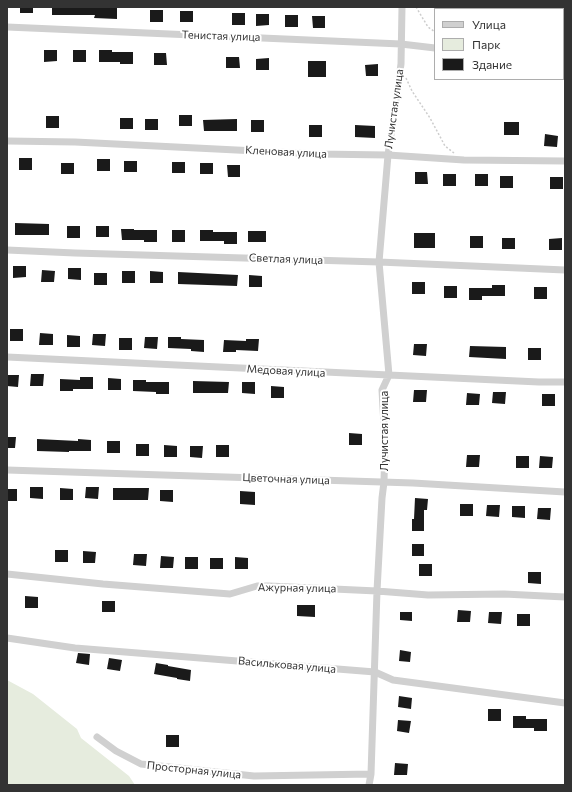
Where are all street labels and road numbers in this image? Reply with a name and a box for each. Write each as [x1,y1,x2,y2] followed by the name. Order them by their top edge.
[181,28,261,44] street label: Тенистая улица
[382,68,406,150] street label: Лучистая улица
[245,143,327,161] street label: Кленовая улица
[249,251,323,267] street label: Светлая улица
[246,362,326,380] street label: Медовая улица
[377,391,391,471] street label: Лучистая улица
[242,471,330,487] street label: Цветочная улица
[258,581,336,595] street label: Ажурная улица
[237,654,337,676] street label: Васильковая улица
[146,758,242,782] street label: Просторная улица

